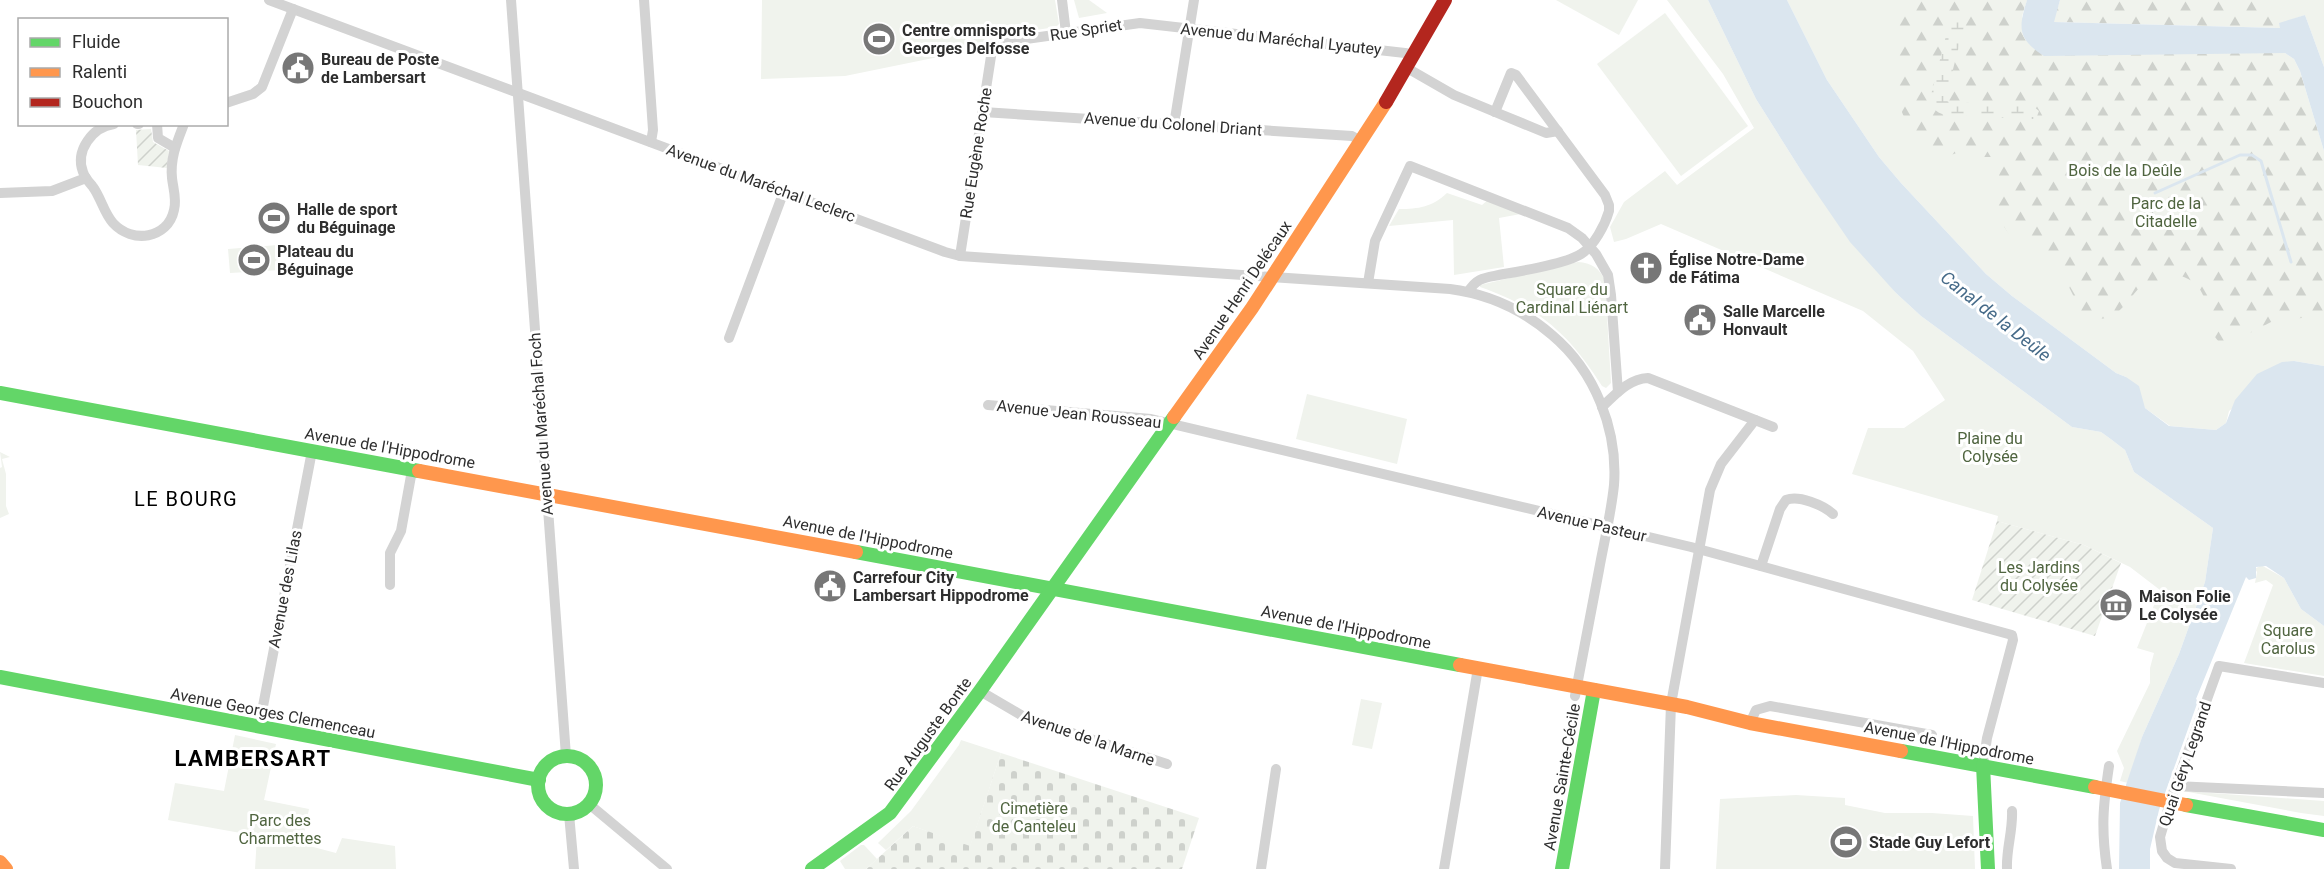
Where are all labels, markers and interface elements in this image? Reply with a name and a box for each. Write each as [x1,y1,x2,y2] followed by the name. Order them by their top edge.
[1049,15,1123,45] street label: Rue Spriet
[18,18,228,126] legend
[1180,19,1383,59] street label: Avenue du Maréchal Lyautey
[861,21,897,57] sports icon: Centre omnisports Georges Delfosse
[902,21,1036,58] place label: Centre omnisports Georges Delfosse
[72,31,120,52] text: Fluide
[280,50,316,86] public building icon: Bureau de Poste de Lambersart
[321,50,440,87] place label: Bureau de Poste de Lambersart
[72,61,127,82] text: Ralenti
[956,86,996,220] street label: Rue Eugène Roche
[72,91,143,112] text: Bouchon
[1083,108,1263,140] street label: Avenue du Colonel Driant
[664,140,858,226] street label: Avenue du Maréchal Leclerc
[2068,161,2182,180] park label: Bois de la Deûle
[2131,194,2201,231] park label: Parc de la Citadelle
[256,200,292,236] sports icon: Halle de sport du Béguinage
[297,200,398,237] place label: Halle de sport du Béguinage
[1188,217,1296,363] street label: Avenue Henri Delécaux
[236,242,272,278] sports icon: Plateau du Béguinage
[277,242,354,279] place label: Plateau du Béguinage
[1628,250,1664,286] church icon: Église Notre-Dame de Fátima
[1669,250,1805,287] place label: Église Notre-Dame de Fátima
[1937,266,2055,366] water label: Canal de la Deûle
[1516,280,1628,317] park label: Square du Cardinal Liénart
[1682,302,1718,338] public building icon: Salle Marcelle Honvault
[1723,302,1825,339] place label: Salle Marcelle Honvault
[525,332,557,516] street label: Avenue du Maréchal Foch
[996,396,1162,432] street label: Avenue Jean Rousseau
[303,424,477,472] street label: Avenue de l'Hippodrome
[1957,429,2023,466] park label: Plaine du Colysée
[134,487,238,511] district label: LE BOURG
[1536,502,1649,546] street label: Avenue Pasteur
[781,511,955,563] street label: Avenue de l'Hippodrome
[264,529,306,649] street label: Avenue des Lilas
[1998,558,2080,595] park label: Les Jardins du Colysée
[812,568,848,604] public building icon: Carrefour City Lambersart Hippodrome
[853,568,1029,605] place label: Carrefour City Lambersart Hippodrome
[2098,587,2134,623] museum icon: Maison Folie Le Colysée
[2139,587,2231,624] place label: Maison Folie Le Colysée
[1259,601,1433,653] street label: Avenue de l'Hippodrome
[2261,621,2315,658] park label: Square Carolus
[880,674,976,794] street label: Rue Auguste Bonte
[169,684,377,742] street label: Avenue Georges Clemenceau
[2155,699,2215,829] street label: Quai Géry Legrand
[1540,702,1584,852] street label: Avenue Sainte-Cécile
[1019,706,1157,770] street label: Avenue de la Marne
[1862,717,2036,769] street label: Avenue de l'Hippodrome
[174,746,332,771] district label: LAMBERSART
[992,799,1076,836] park label: Cimetière de Canteleu
[238,811,322,848] park label: Parc des Charmettes
[1828,824,1864,860] sports icon: Stade Guy Lefort
[1869,833,1991,852] place label: Stade Guy Lefort

